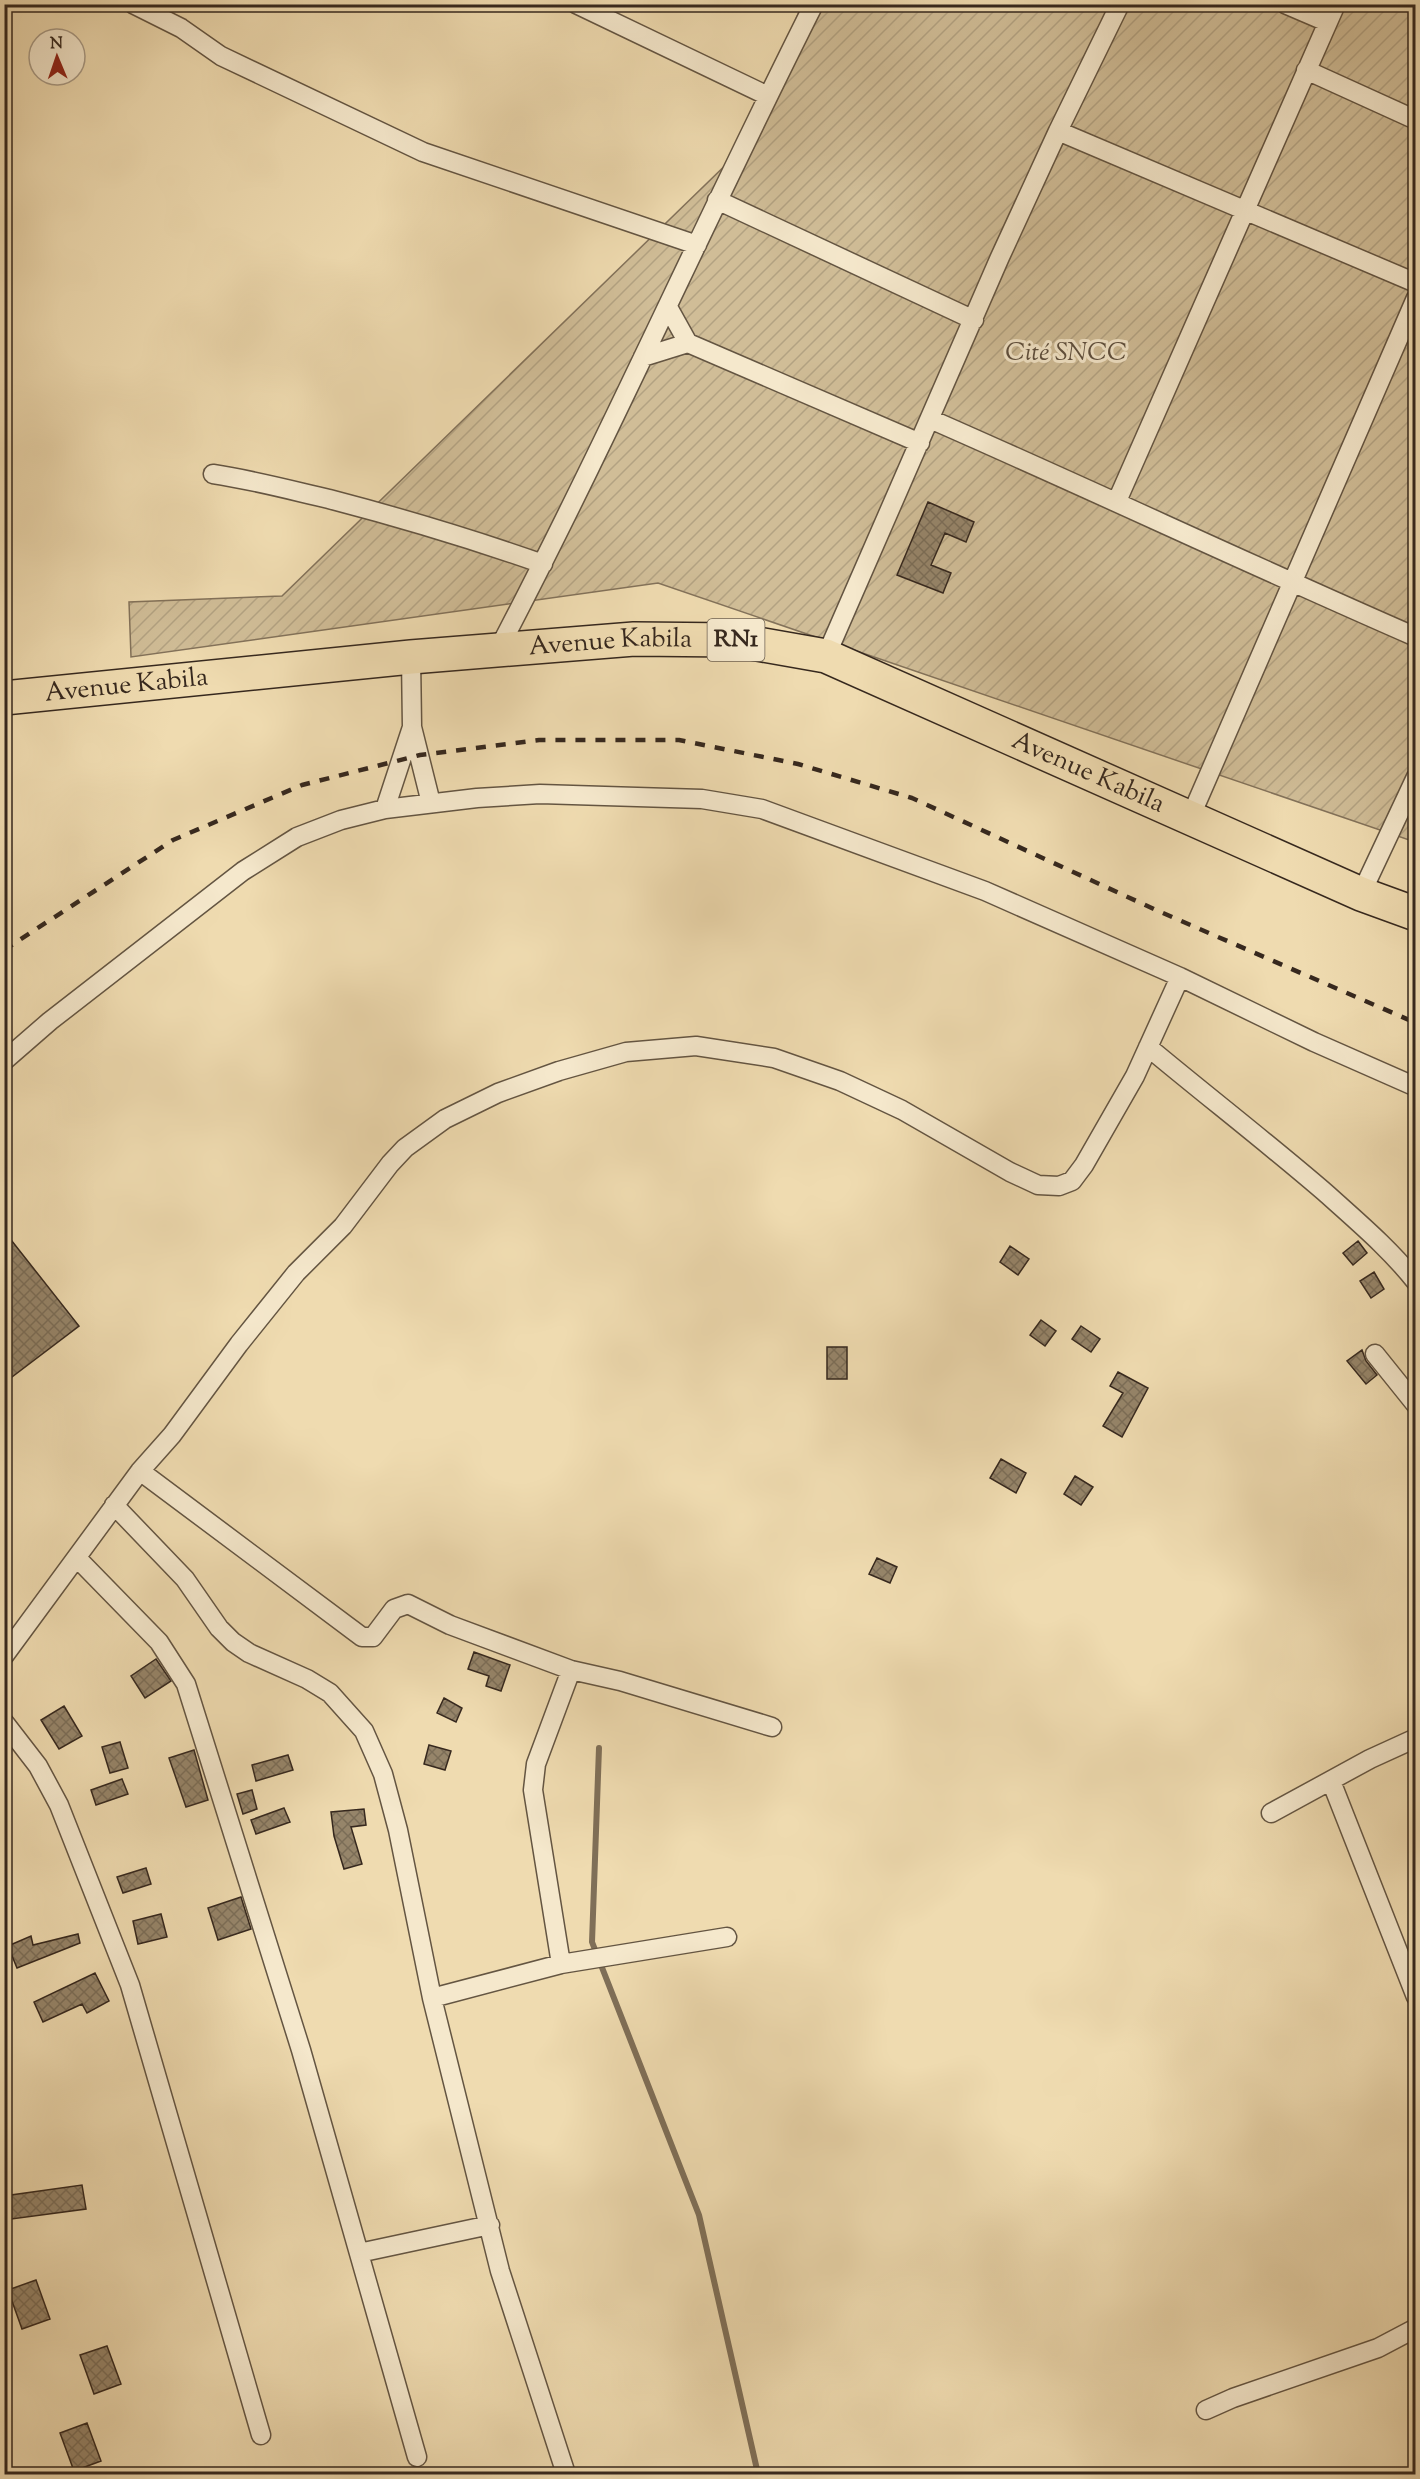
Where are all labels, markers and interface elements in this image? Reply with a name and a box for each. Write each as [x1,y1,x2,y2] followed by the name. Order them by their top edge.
[27,27,87,87] north arrow
[50,33,64,56] text: N
[1005,335,1127,372] park label: Cité SNCC
[708,619,764,661] road number: RN1
[527,620,692,666] street label: Avenue Kabila
[43,659,210,712] street label: Avenue Kabila
[1006,722,1170,823] street label: Avenue Kabila

